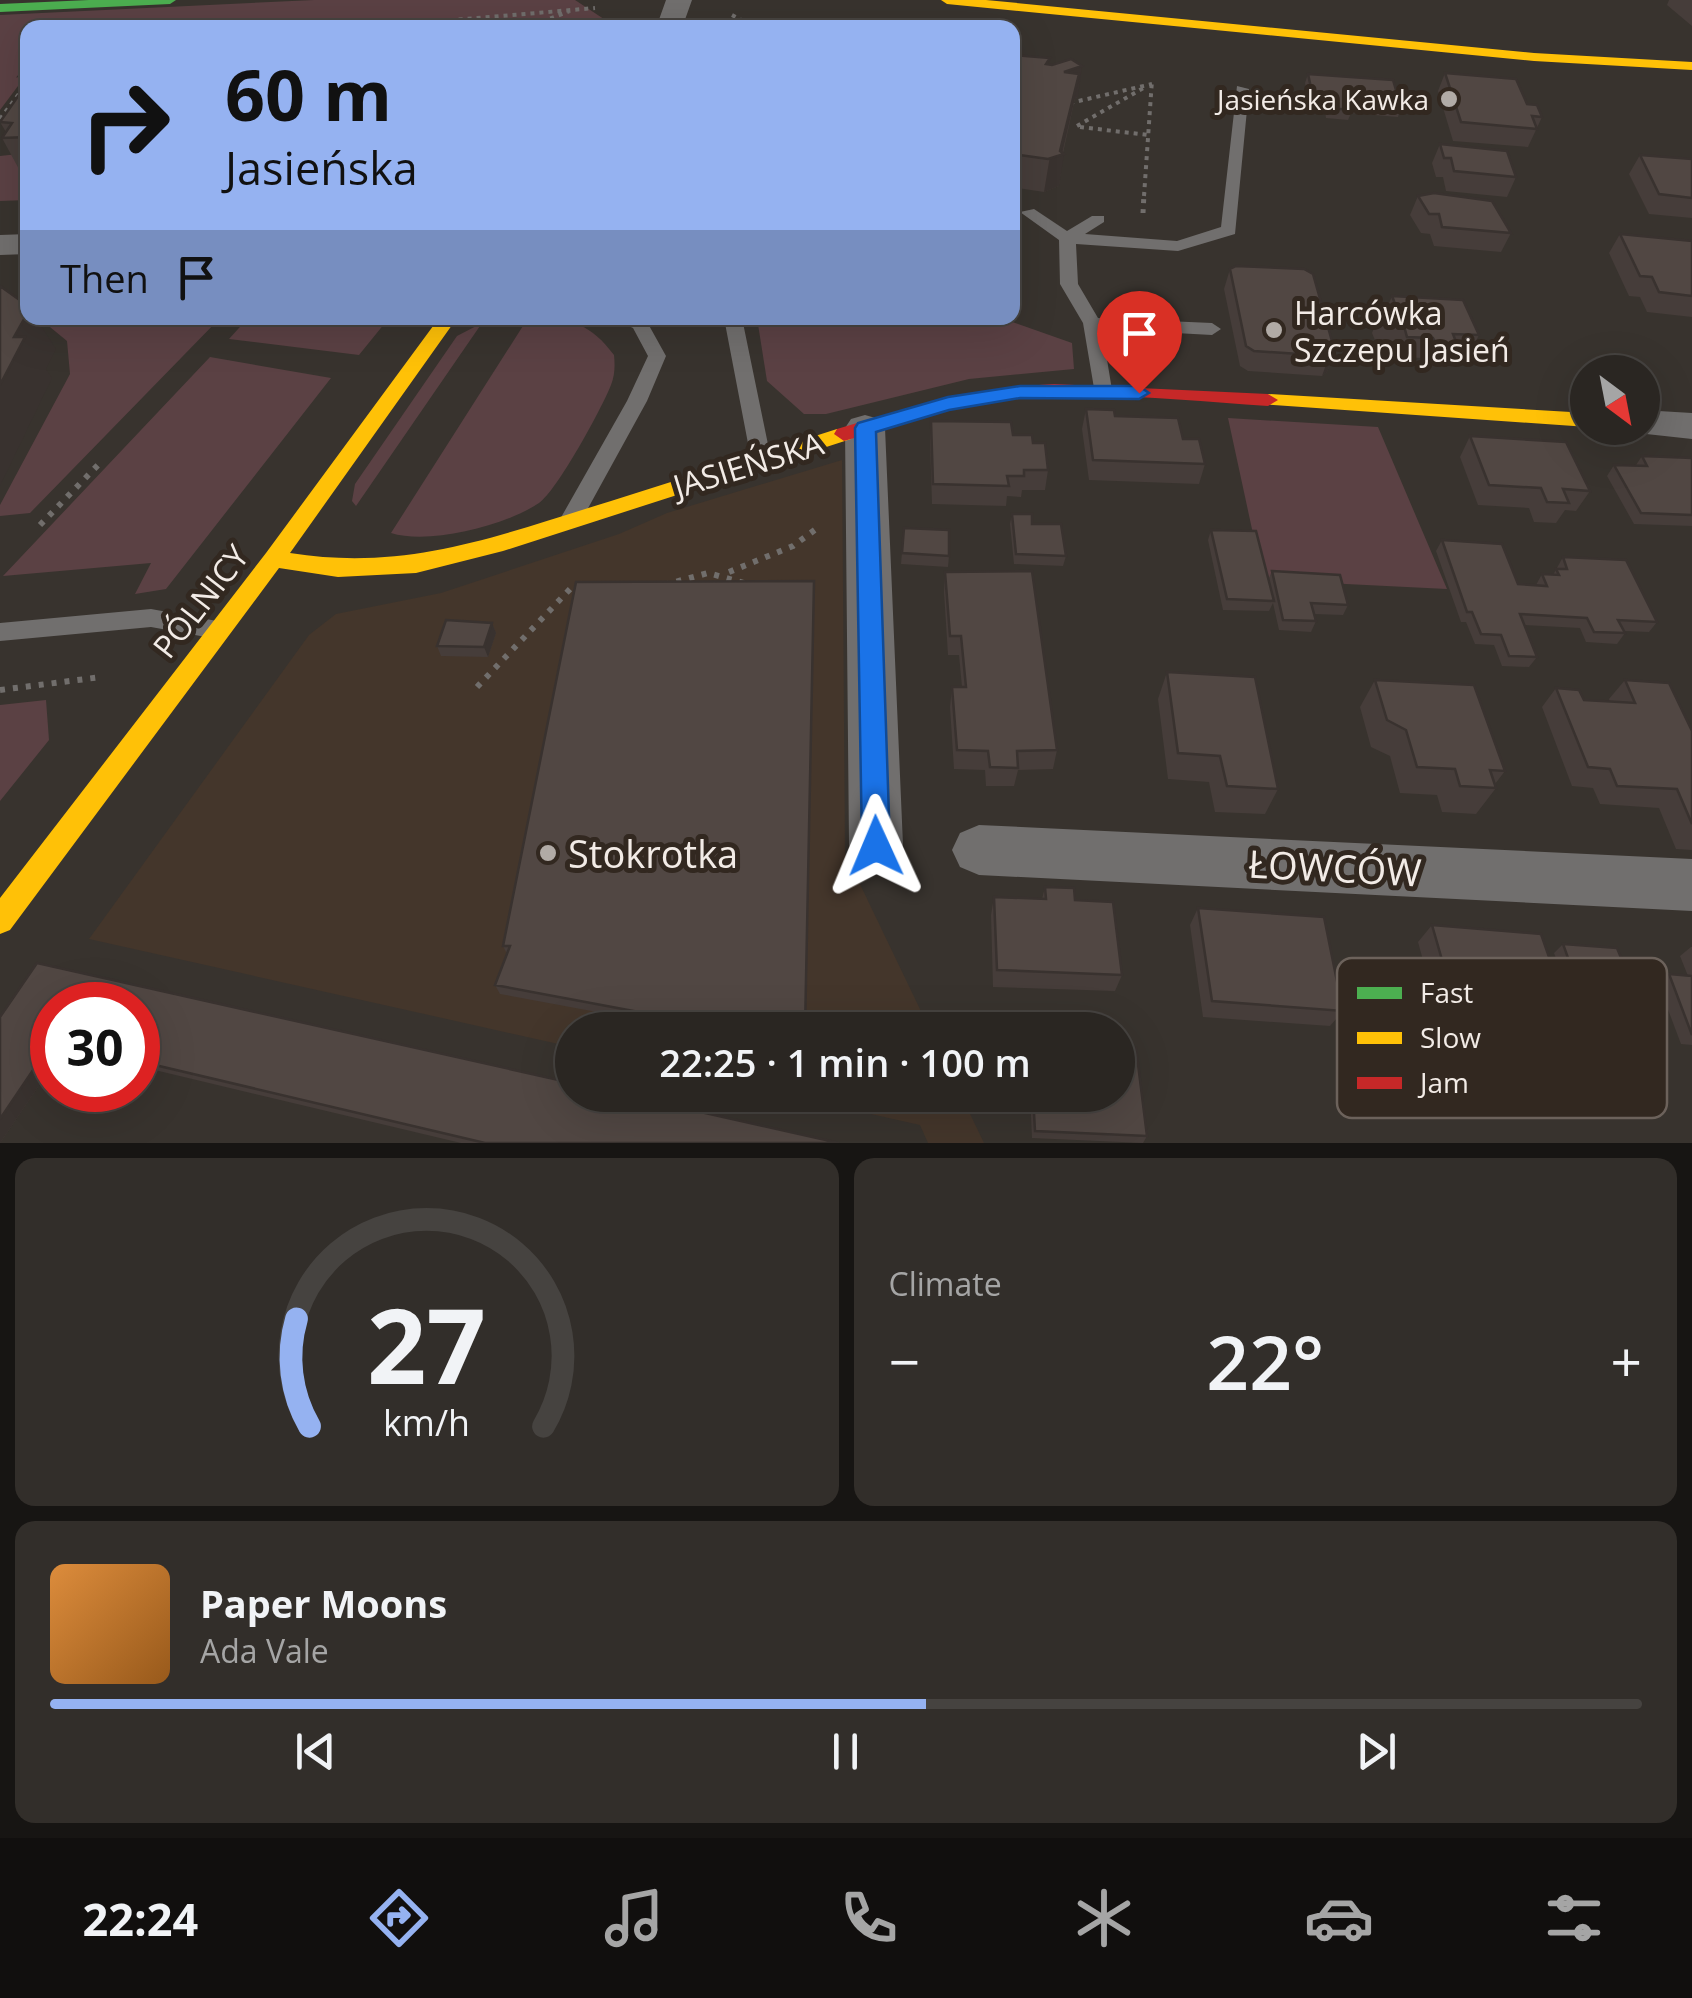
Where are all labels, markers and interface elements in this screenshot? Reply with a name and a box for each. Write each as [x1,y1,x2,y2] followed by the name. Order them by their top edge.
[225,46,392,142] text: 60 m
[60,60,190,190] icon: right
[1214,80,1429,118] place label: Jasieńska Kawka
[1438,88,1460,110] marker: Jasieńska Kawka
[225,137,418,198] text: Jasieńska
[169,250,224,305] icon: arrive
[60,252,149,304] text: Then
[1097,291,1182,394] pin
[1294,291,1510,371] place label: Harcówka Szczepu Jasień
[1112,306,1167,361] icon: arrive
[1263,319,1285,341] marker: Harcówka Szczepu Jasień
[1570,355,1660,445] north arrow
[1570,355,1660,445] map controls
[665,421,829,508] street label: JASIEŃSKA
[142,536,258,666] street label: PÓLNICY
[824,794,928,898] position arrow
[568,827,738,879] place label: Stokrotka
[1247,837,1423,897] street label: ŁOWCÓW
[537,842,559,864] marker: Stokrotka
[1337,958,1667,1118] legend
[1420,973,1473,1011] text: Fast
[30,982,160,1112] speed limit sign: 30
[1420,1018,1481,1056] text: Slow
[659,1036,1031,1088] text: 22:25 · 1 min · 100 m
[1417,1063,1469,1101] text: Jam
[889,1262,1002,1305] text: Climate
[367,1273,486,1414] text: 27
[1206,1310,1324,1412] text: 22°
[889,1323,920,1398] text: −
[1611,1323,1642,1398] text: +
[383,1398,470,1446] text: km/h
[200,1577,447,1629] text: Paper Moons
[200,1629,329,1672] text: Ada Vale
[288,1724,343,1779] icon: previous
[818,1724,873,1779] icon: pause
[1349,1724,1404,1779] icon: next
[364,1883,434,1953] icon: directions
[599,1883,669,1953] icon: music
[834,1883,904,1953] icon: phone
[1069,1883,1139,1953] icon: climate
[1304,1883,1374,1953] icon: car
[1539,1883,1609,1953] icon: filters
[83,1888,198,1949] text: 22:24

